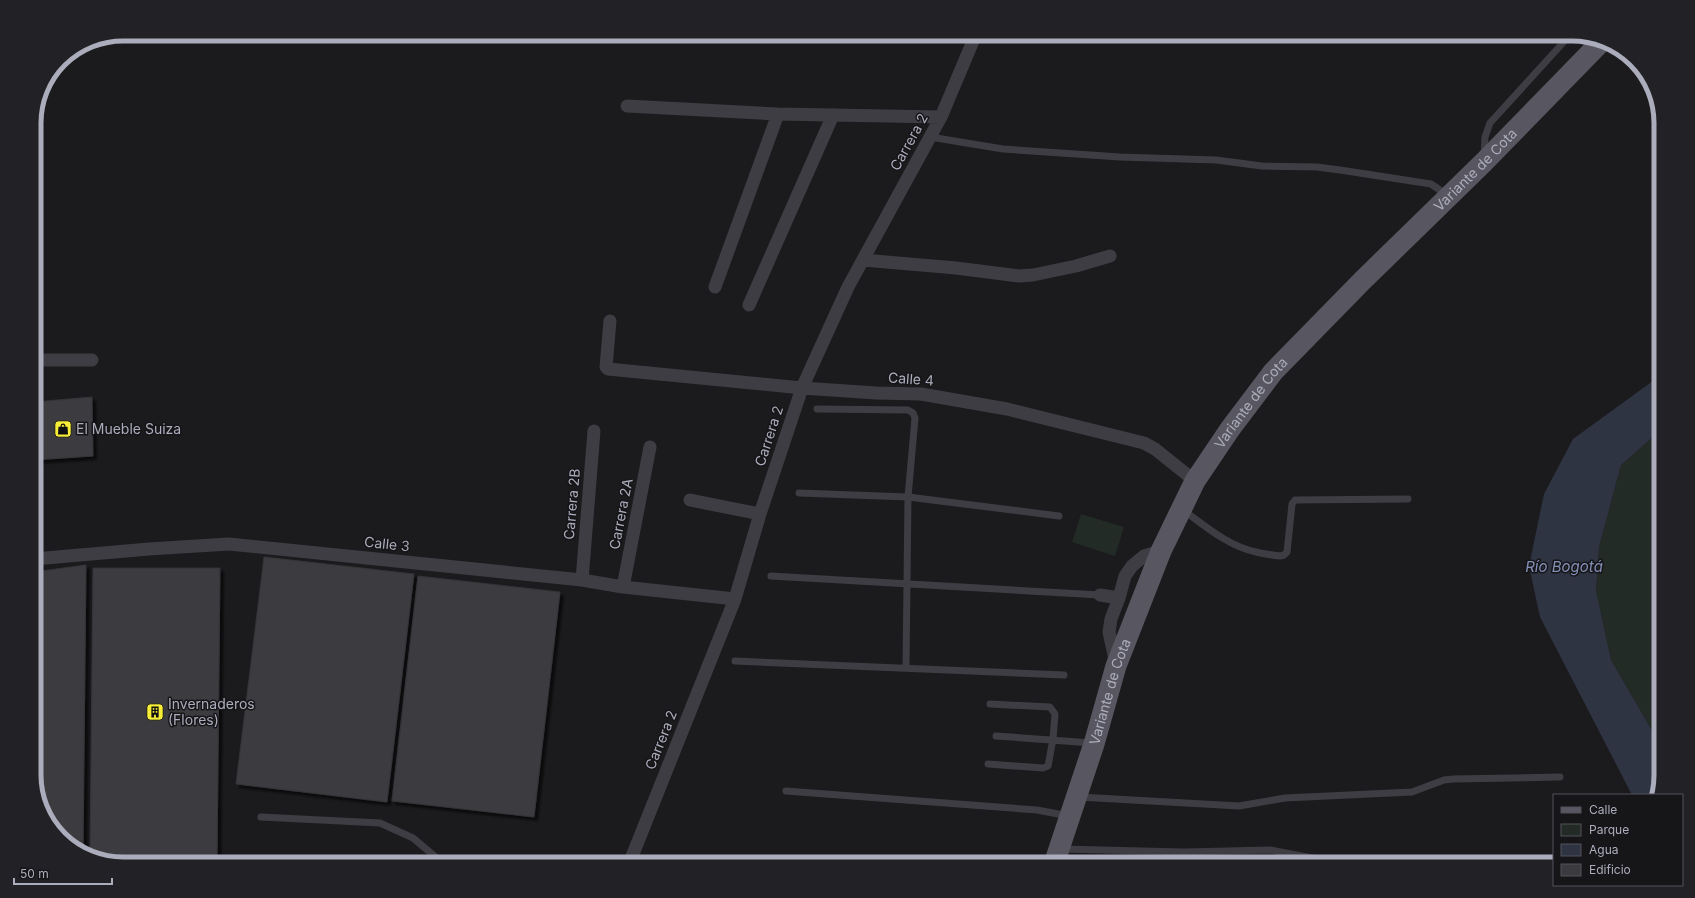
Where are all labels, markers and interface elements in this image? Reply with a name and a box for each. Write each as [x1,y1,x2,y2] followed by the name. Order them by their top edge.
[886,110,931,173] street label: Carrera 2
[1430,125,1520,214] street label: Variante de Cota
[1210,353,1291,451] street label: Variante de Cota
[887,368,935,389] street label: Calle 4
[751,404,786,468] street label: Carrera 2
[53,419,73,439] shop icon: El Mueble Suiza
[76,420,181,437] place label: El Mueble Suiza
[560,468,583,540] street label: Carrera 2B
[605,477,636,551] street label: Carrera 2A
[363,533,411,554] street label: Calle 3
[1525,557,1603,576] water label: Río Bogotá
[1085,636,1134,747] street label: Variante de Cota
[168,695,255,728] place label: Invernaderos (Flores)
[145,702,165,722] building icon: Invernaderos (Flores)
[641,708,680,772] street label: Carrera 2
[1553,794,1683,886] legend
[1589,802,1617,817] text: Calle
[1589,822,1629,837] text: Parque
[1589,842,1618,857] text: Agua
[14,860,112,886] scale bar
[1589,862,1631,877] text: Edificio
[20,866,49,881] text: 50 m

